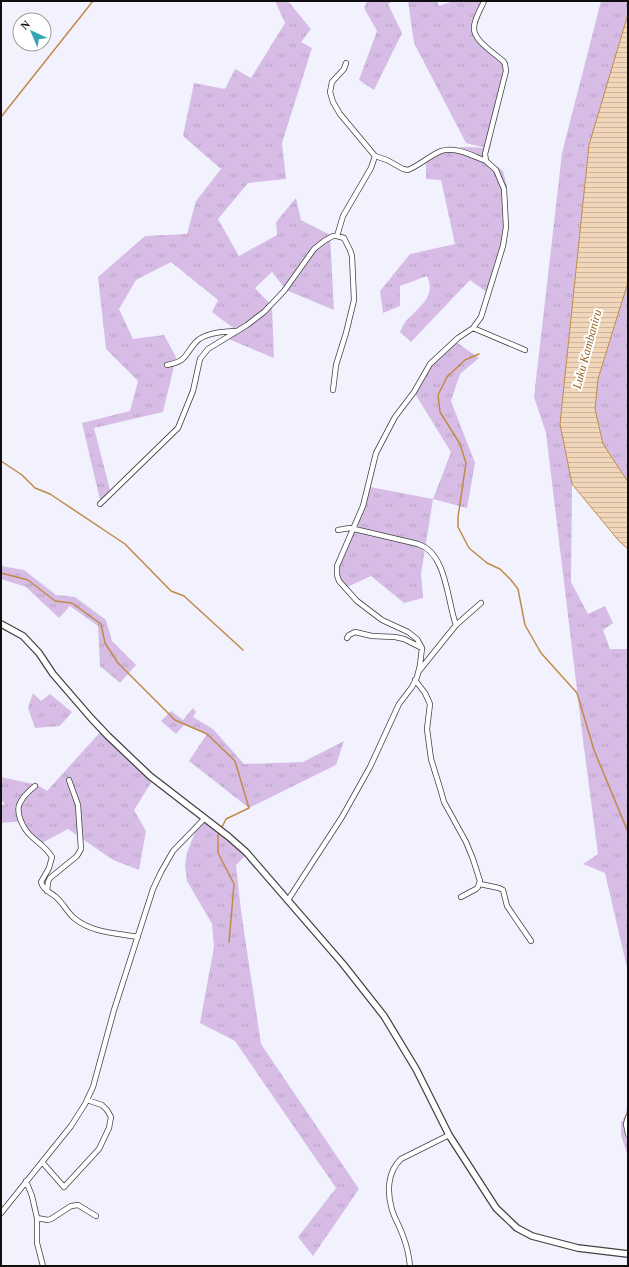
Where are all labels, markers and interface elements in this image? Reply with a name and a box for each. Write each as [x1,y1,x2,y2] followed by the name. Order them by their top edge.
[12,12,52,52] north arrow
[18,18,32,32] text: N
[569,308,604,391] water label: Luku Kambaniru

